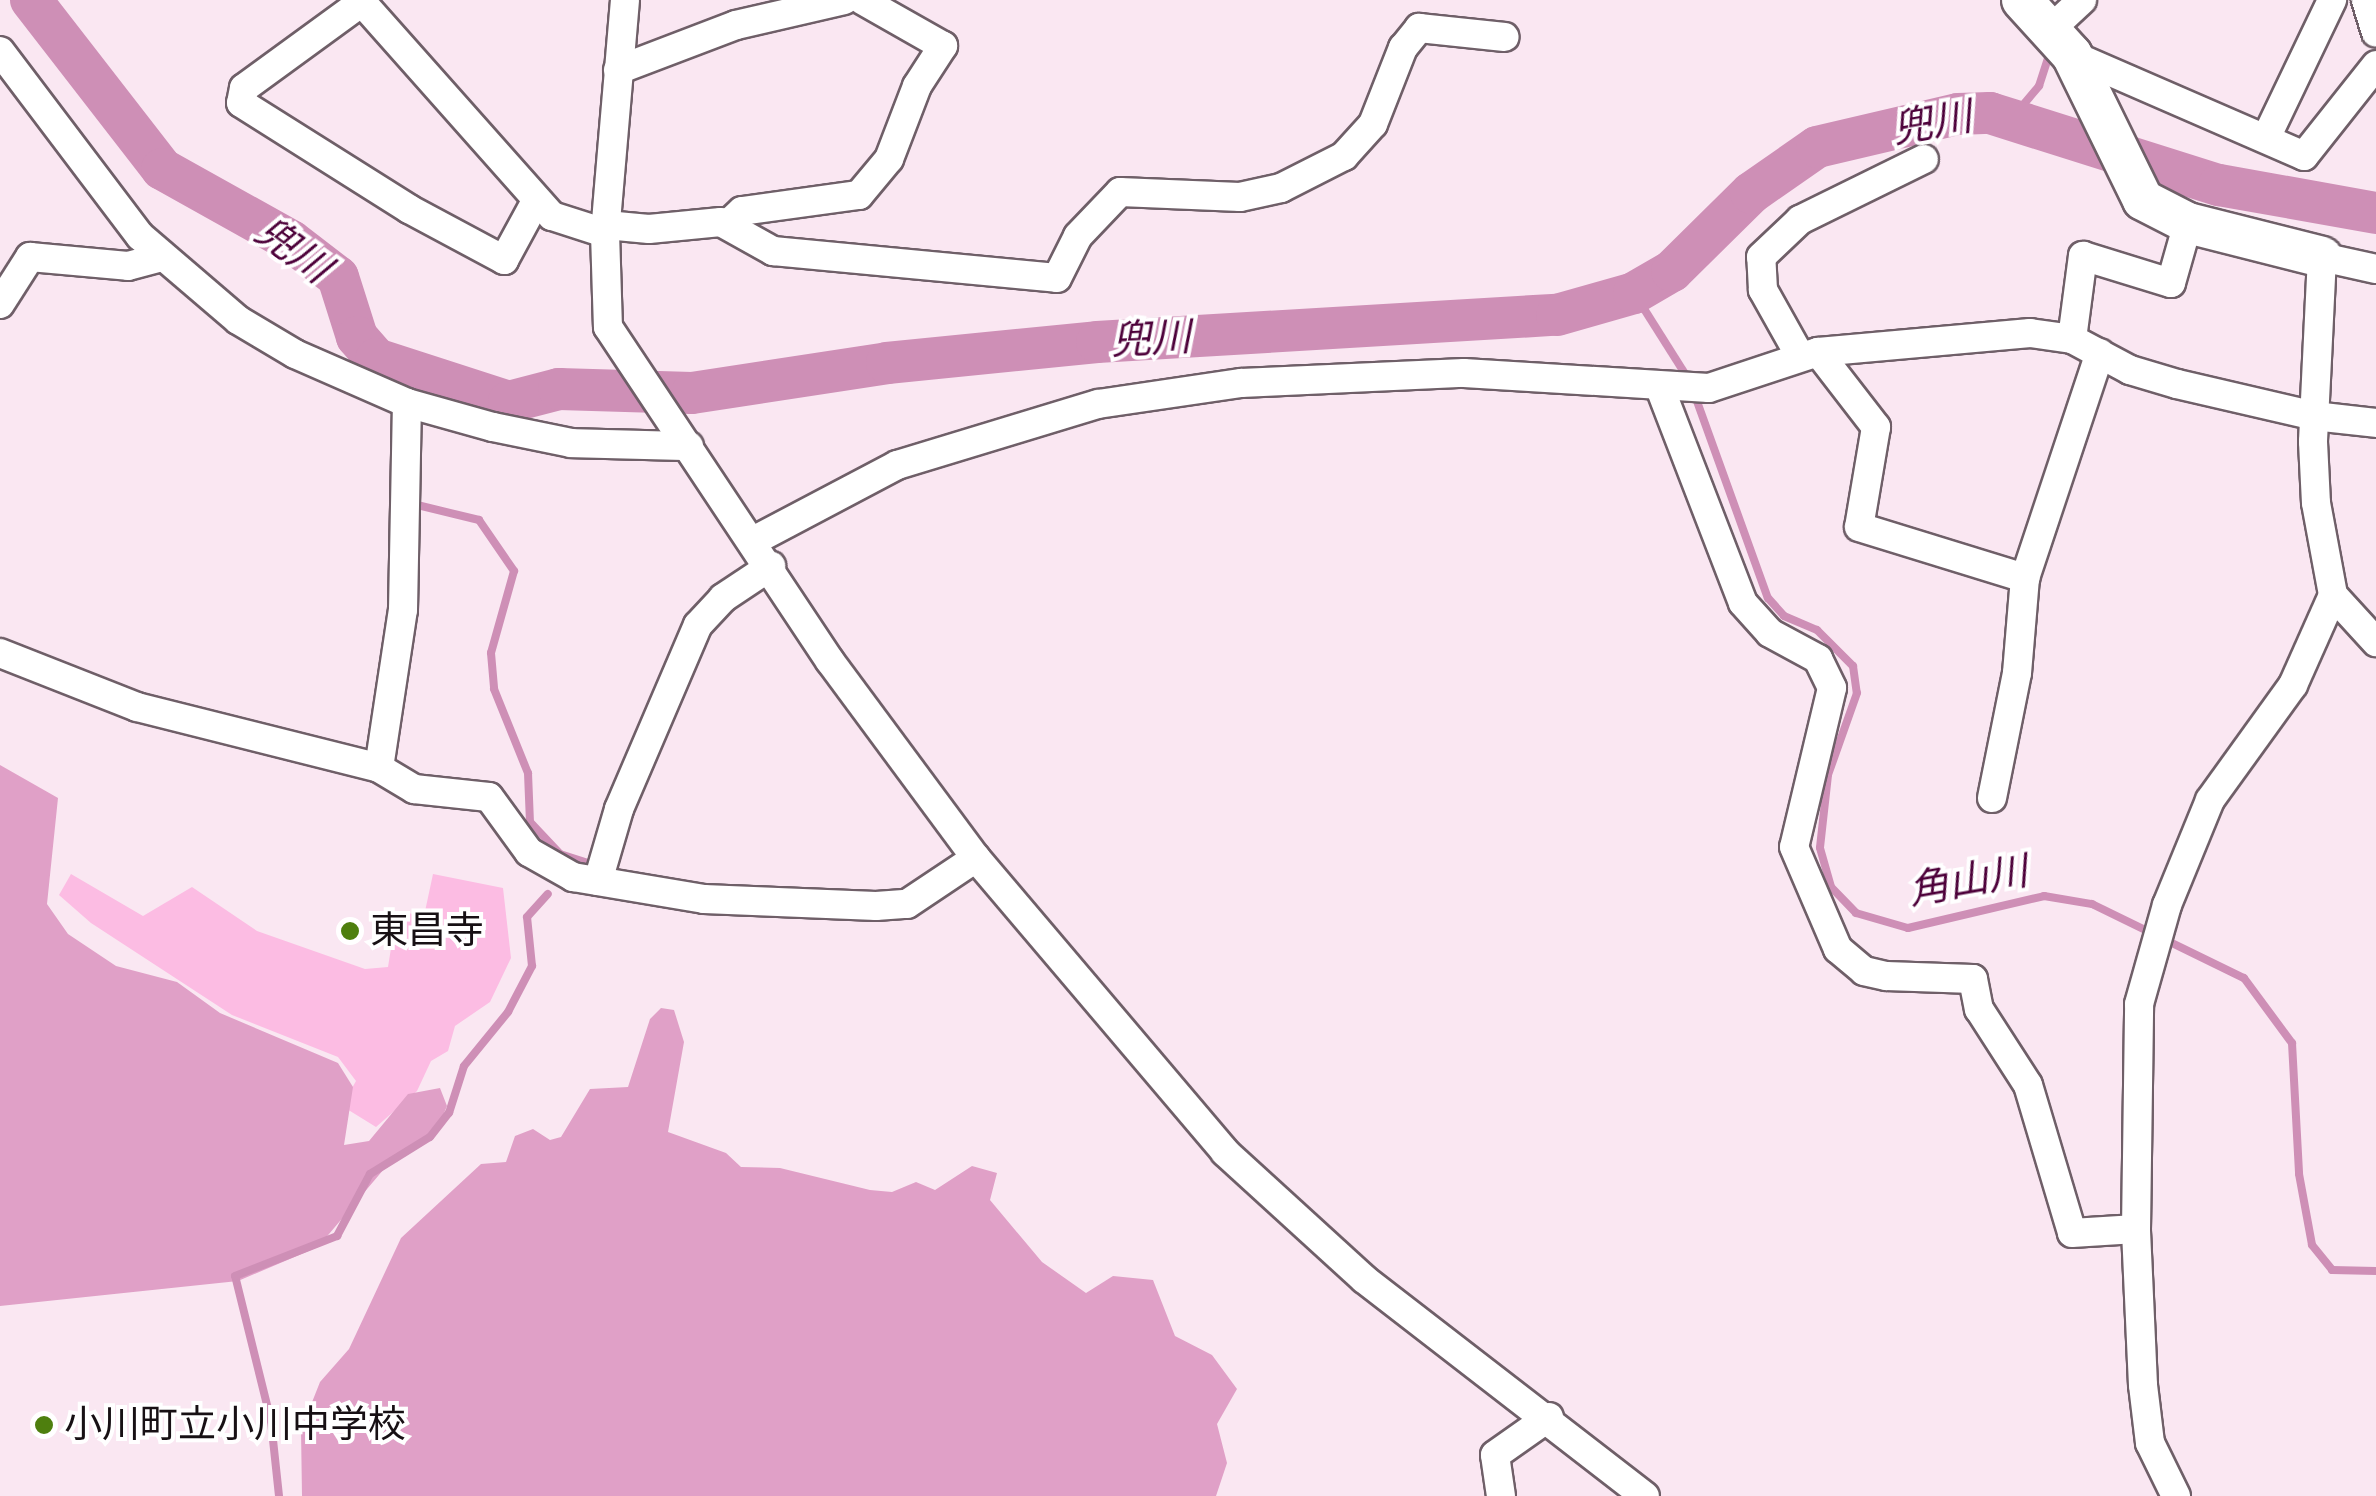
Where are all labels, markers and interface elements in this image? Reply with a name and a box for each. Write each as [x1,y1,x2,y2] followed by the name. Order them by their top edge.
[1888,92,1976,154] water label: 兜川
[247,207,339,293] water label: 兜川
[1110,313,1192,365] water label: 兜川
[1905,847,2031,915] water label: 角山川
[370,908,484,954] place label: 東昌寺
[339,920,361,942] marker: 東昌寺
[64,1402,406,1448] place label: 小川町立小川中学校
[33,1414,55,1436] marker: 小川町立小川中学校

